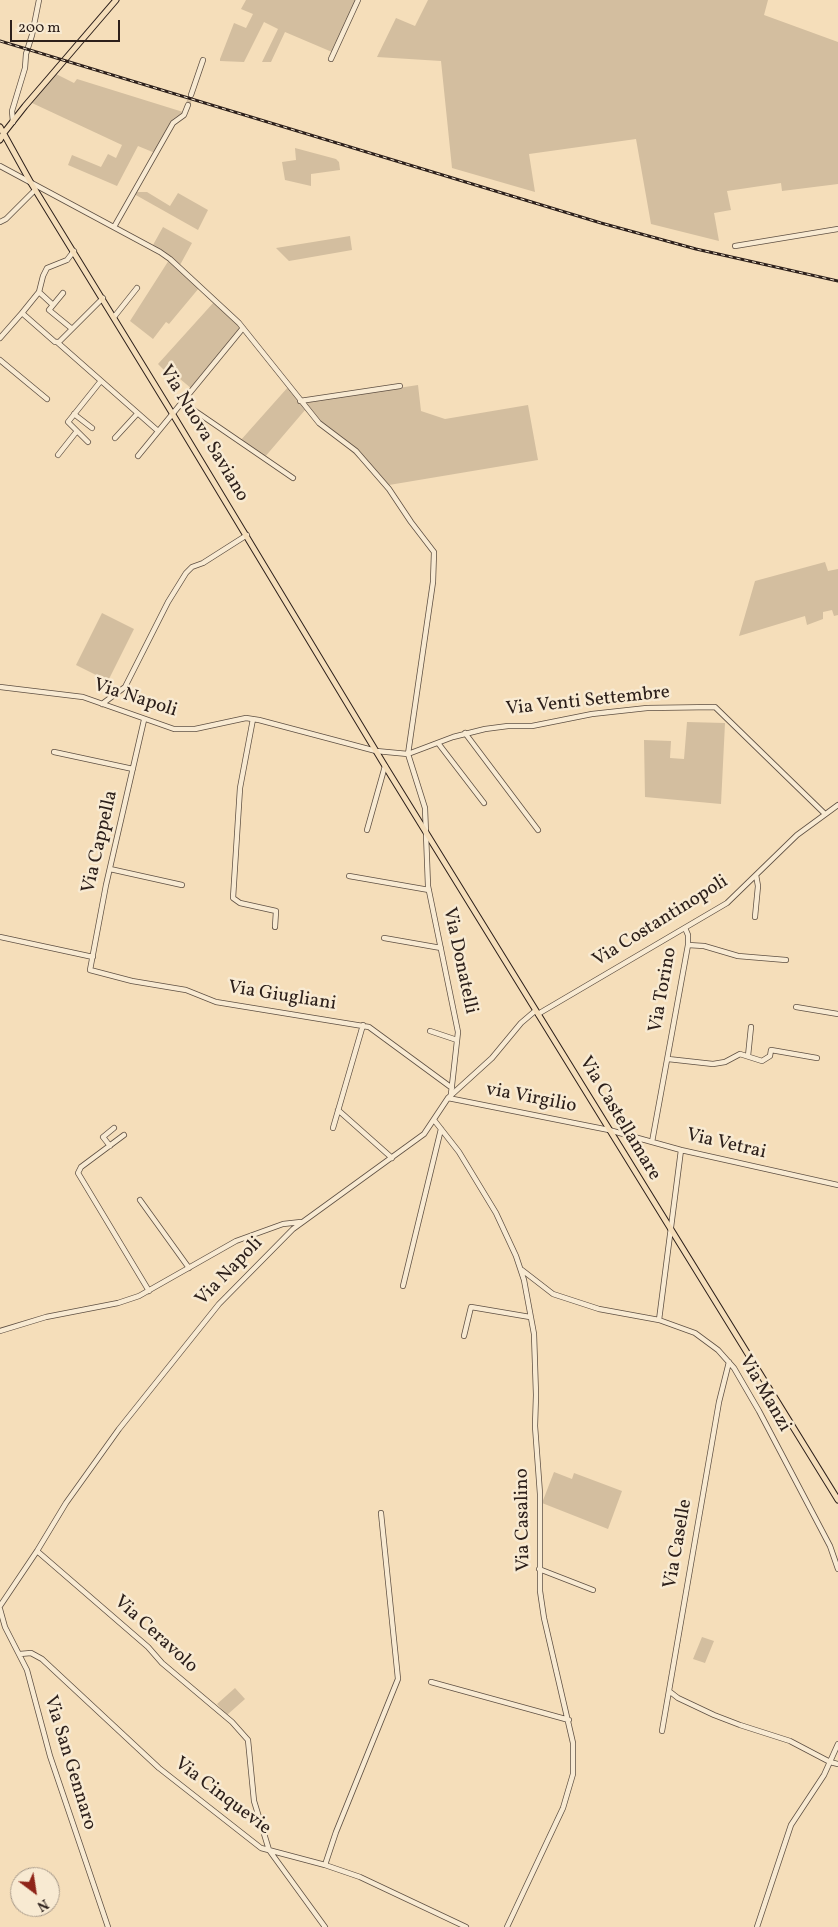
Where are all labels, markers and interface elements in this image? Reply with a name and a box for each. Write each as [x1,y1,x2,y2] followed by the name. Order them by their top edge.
[12,10,122,42] scale bar
[18,18,61,39] text: 200 m
[153,362,253,506] street label: Via Nuova Saviano
[90,675,180,723] street label: Via Napoli
[505,682,671,722] street label: Via Venti Settembre
[78,789,124,895] street label: Via Cappella
[589,871,733,973] street label: Via Costantinopoli
[437,906,481,1016] street label: Via Donatelli
[645,946,683,1034] street label: Via Torino
[226,977,338,1017] street label: Via Giugliani
[573,1053,665,1185] street label: Via Castellamare
[484,1079,578,1119] street label: via Virgilio
[684,1125,768,1165] street label: Via Vetrai
[192,1233,268,1311] street label: Via Napoli
[733,1352,795,1436] street label: Via Manzi
[512,1468,536,1572] street label: Via Casalino
[660,1497,698,1591] street label: Via Caselle
[108,1591,202,1679] street label: Via Ceravolo
[38,1693,100,1833] street label: Via San Gennaro
[169,1753,275,1841] street label: Via Cinquevie
[10,1867,60,1917] north arrow
[33,1894,52,1915] text: N

